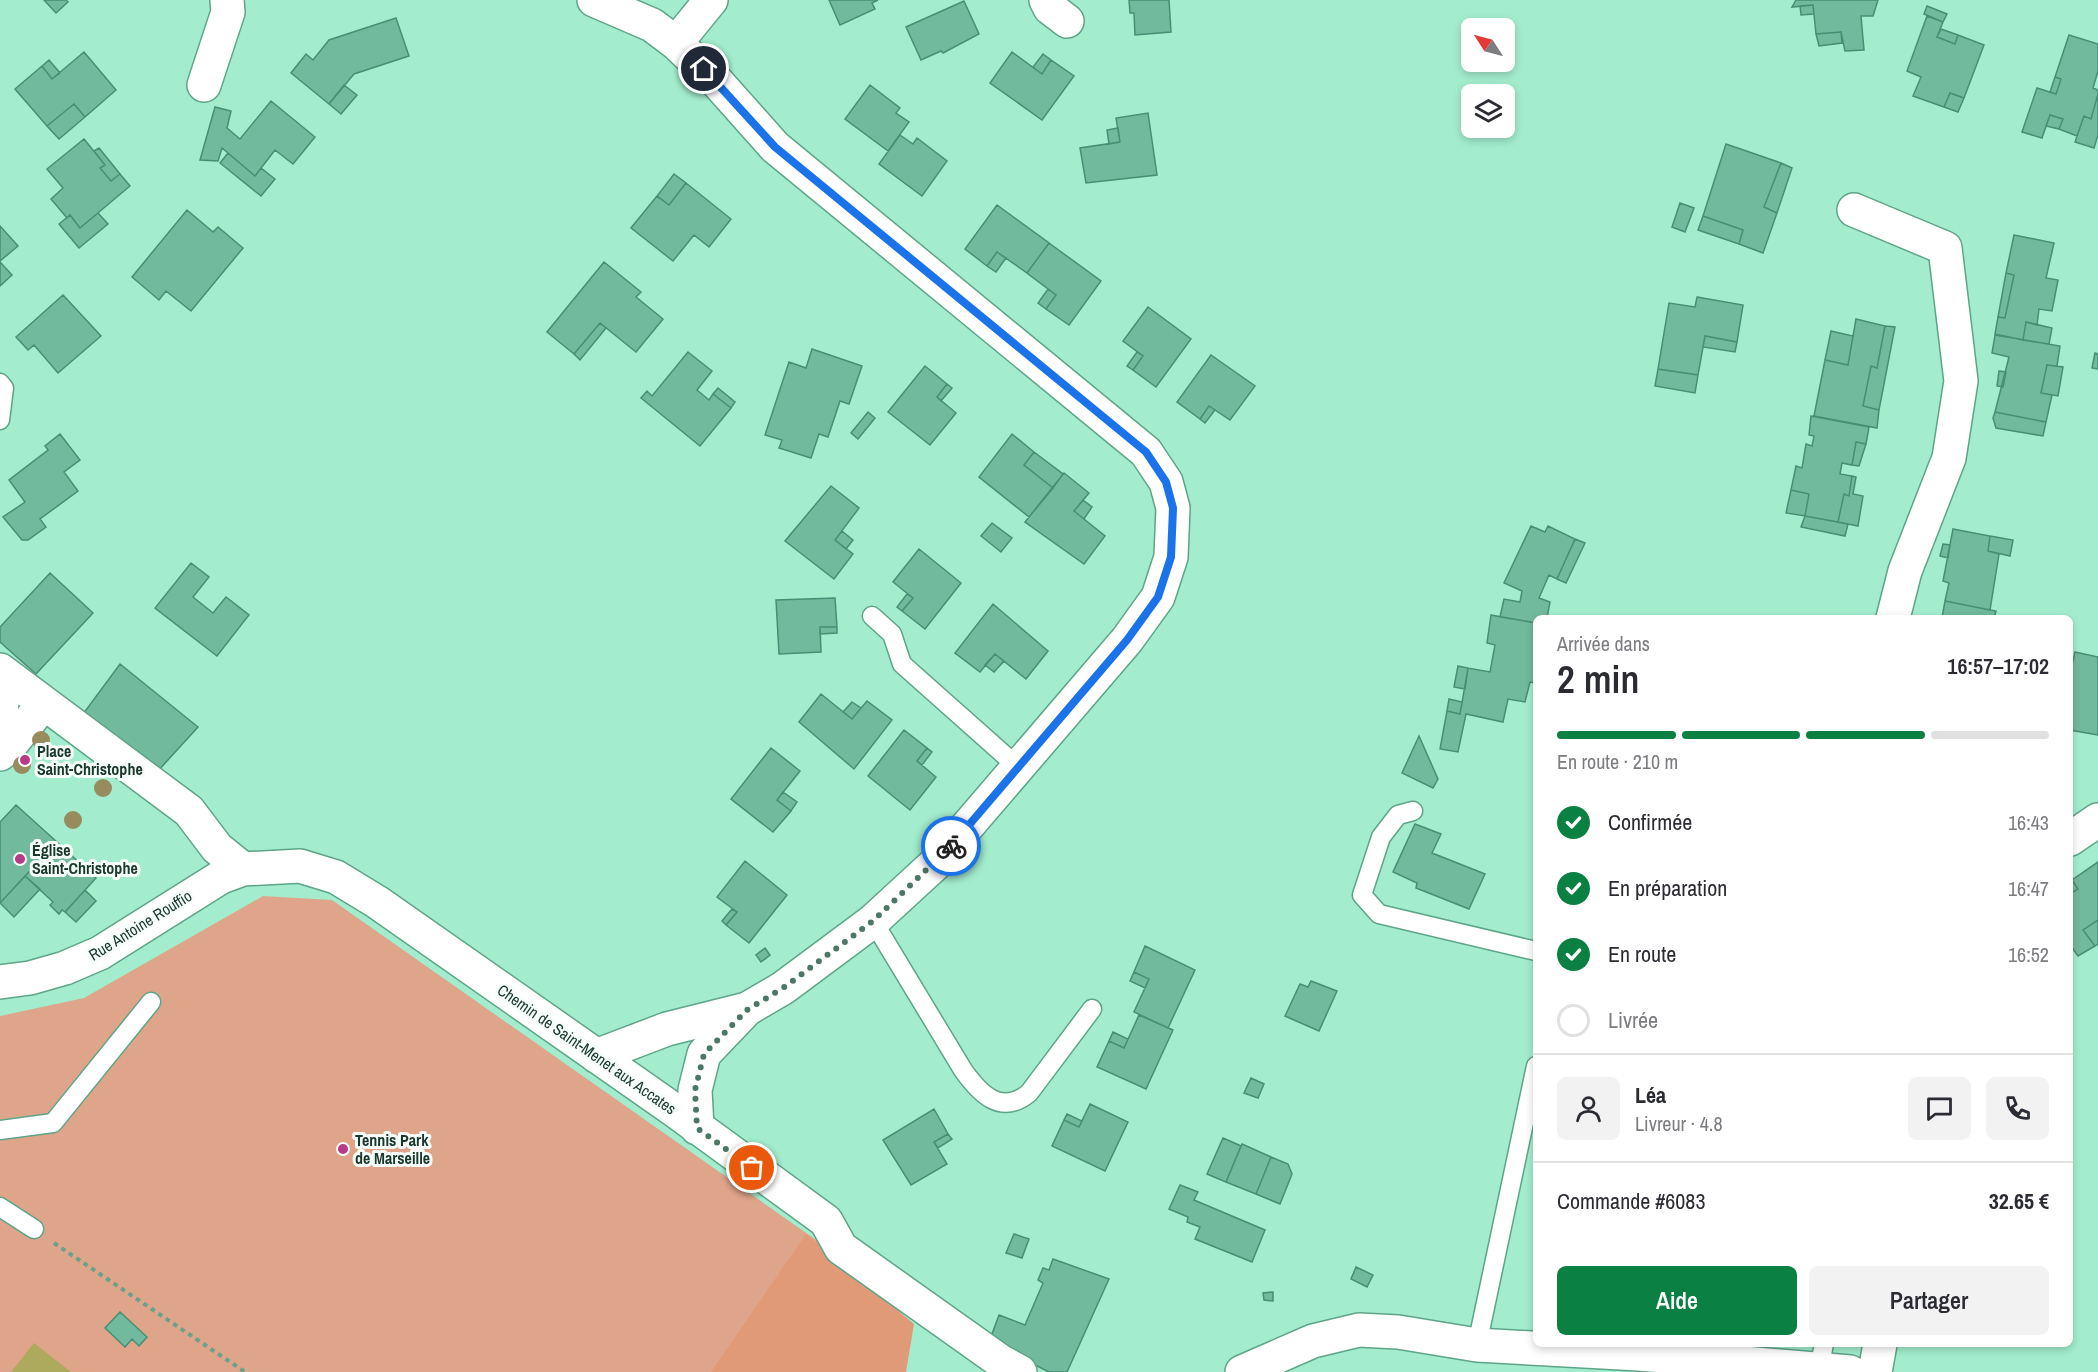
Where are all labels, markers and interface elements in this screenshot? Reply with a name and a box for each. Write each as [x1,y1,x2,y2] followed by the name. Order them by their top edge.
[1461,18,1515,72] north arrow
[1461,18,1515,138] map controls
[678,43,729,94] pin
[687,52,720,85] icon: home
[1461,84,1515,138] button: layers
[1557,630,1650,657] text: Arrivée dans
[1947,651,2049,681] text: 16:57–17:02
[1557,653,1639,705] text: 2 min
[37,740,143,780] place label: Place Saint-Christophe
[1557,748,1678,775] text: En route · 210 m
[18,753,32,767] marker: Place Saint-Christophe
[1557,806,1590,839] icon: check
[1608,807,1692,837] text: Confirmée
[2008,809,2049,836] text: 16:43
[921,816,981,876] courier
[935,830,968,863] icon: bike
[32,839,138,879] place label: Église Saint-Christophe
[13,852,27,866] marker: Église Saint-Christophe
[1557,872,1590,905] icon: check
[1608,873,1727,903] text: En préparation
[2008,875,2049,902] text: 16:47
[84,884,196,966] street label: Rue Antoine Rouffio
[1557,938,1590,971] icon: check
[1608,939,1676,969] text: En route
[2008,941,2049,968] text: 16:52
[493,979,681,1119] street label: Chemin de Saint-Menet aux Accates
[1608,1005,1658,1035] text: Livrée
[1557,1077,1620,1140] button: person
[1908,1077,1971,1140] button: chat
[1986,1077,2049,1140] button: phone
[1635,1080,1666,1110] text: Léa
[1635,1110,1723,1137] text: Livreur · 4.8
[355,1129,430,1169] place label: Tennis Park de Marseille
[336,1142,350,1156] marker: Tennis Park de Marseille
[726,1142,777,1193] pin
[735,1151,768,1184] icon: bag
[1557,1186,1705,1216] text: Commande #6083
[1989,1186,2049,1216] text: 32.65 €
[1557,1266,1797,1335] button: Aide
[1809,1266,2049,1335] button: Partager

